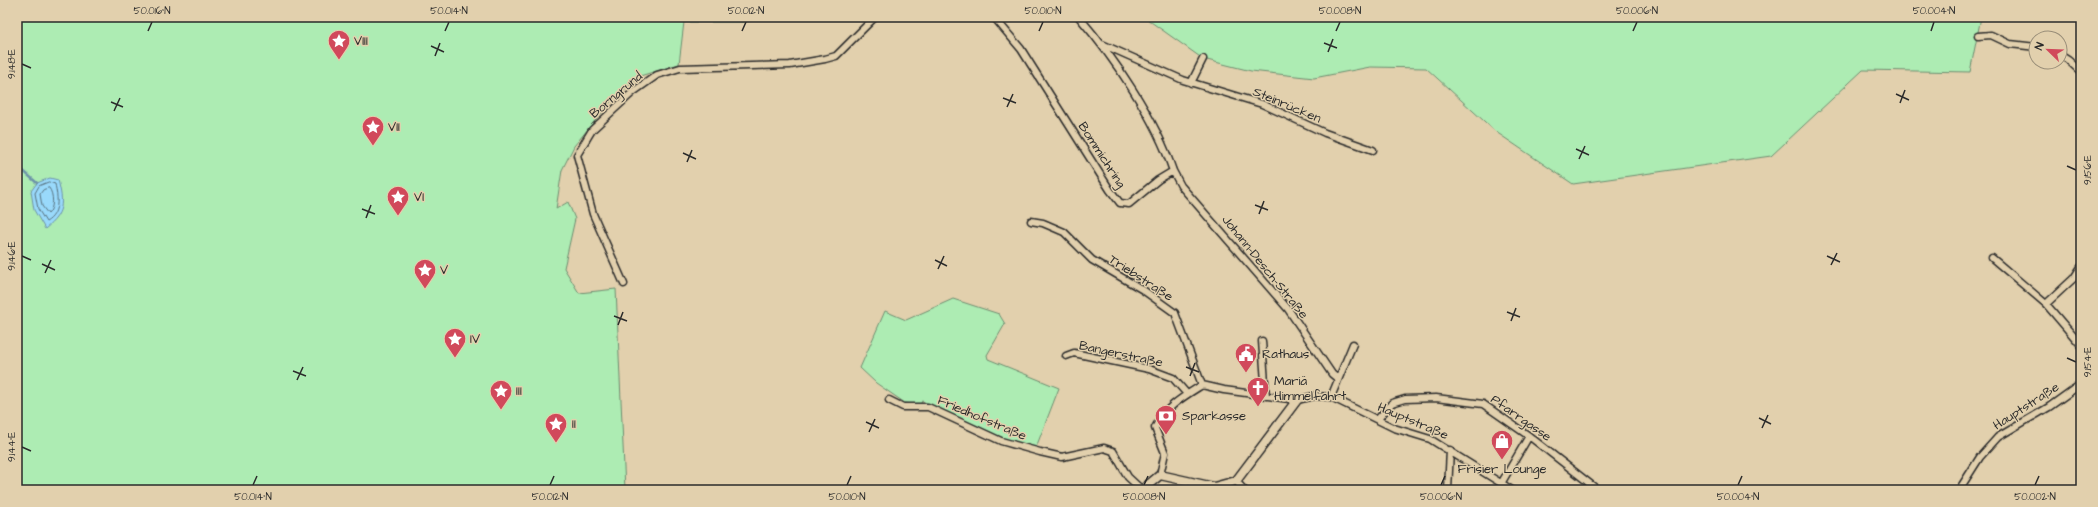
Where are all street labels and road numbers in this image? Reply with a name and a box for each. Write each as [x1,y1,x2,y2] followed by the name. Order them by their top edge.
[586,67,647,123] street label: Borngrund
[1250,83,1324,128] street label: Steinrücken
[1073,118,1130,192] street label: Bommichring
[1218,211,1312,323] street label: Johann-Desch-Straße
[1105,250,1177,306] street label: Triebstraße
[1077,336,1164,373] street label: Bangerstraße
[1989,378,2063,434] street label: Hauptstraße
[1486,390,1555,446] street label: Pfarrgasse
[935,391,1029,445] street label: Friedhofstraße
[1375,398,1451,444] street label: Hauptstraße

